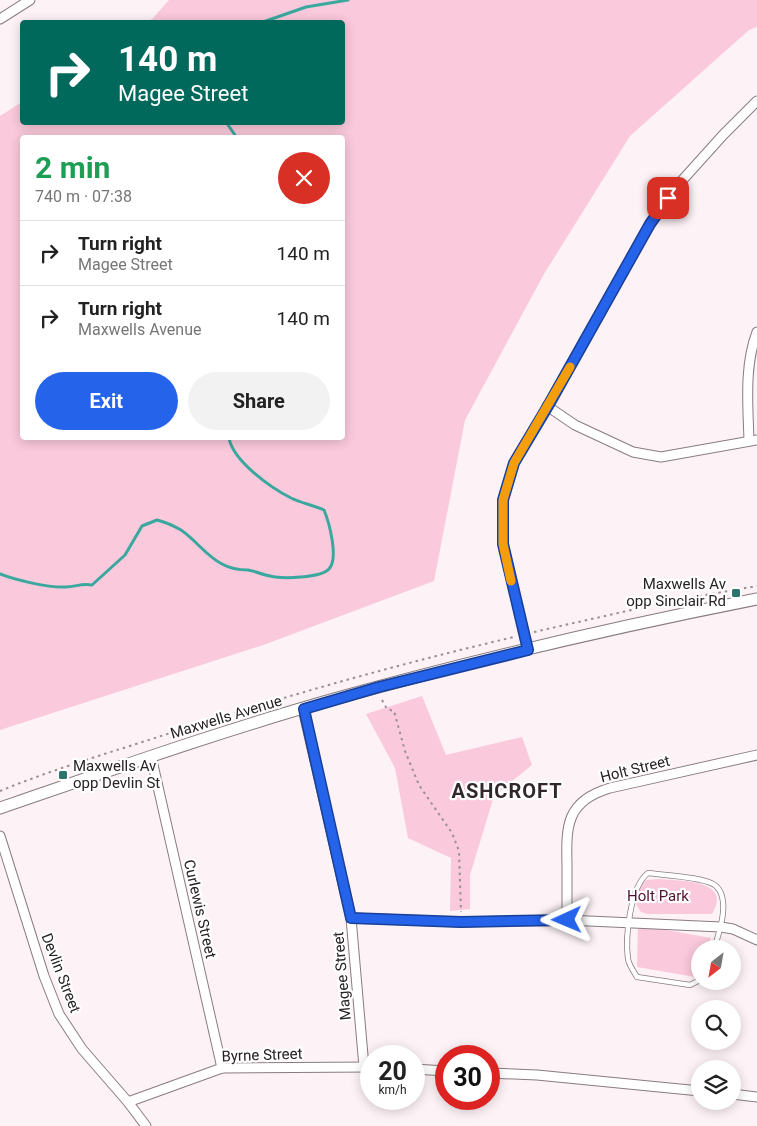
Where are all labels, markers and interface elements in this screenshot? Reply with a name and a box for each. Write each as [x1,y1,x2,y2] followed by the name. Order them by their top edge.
[118,39,217,80] text: 140 m
[35,40,100,105] icon: right
[118,81,248,106] text: Magee Street
[35,150,110,185] text: 2 min
[278,152,330,204] button: close
[647,177,689,219] pin
[654,184,682,212] icon: arrive
[35,187,132,206] text: 740 m · 07:38
[78,232,162,255] text: Turn right
[35,239,63,267] icon: right
[277,242,330,265] text: 140 m
[78,255,173,274] text: Magee Street
[78,297,162,320] text: Turn right
[35,304,63,332] icon: right
[277,307,330,330] text: 140 m
[78,320,201,339] text: Maxwells Avenue
[35,372,178,430] button: Exit
[188,372,330,430] button: Share
[626,575,726,610] place label: Maxwells Av opp Sinclair Rd
[730,587,742,599] marker: Maxwells Av opp Sinclair Rd
[168,691,284,743] street label: Maxwells Avenue
[598,752,672,786] street label: Holt Street
[73,757,160,792] place label: Maxwells Av opp Devlin St
[57,769,69,781] marker: Maxwells Av opp Devlin St
[451,779,563,803] district label: ASHCROFT
[180,858,220,960] street label: Curlewis Street
[627,887,689,905] park label: Holt Park
[540,893,592,945] position arrow
[38,931,84,1015] street label: Devlin Street
[329,931,355,1021] street label: Magee Street
[691,940,741,990] north arrow
[691,940,741,1110] map controls
[691,1000,741,1050] button: search
[221,1045,303,1065] street label: Byrne Street
[435,1045,500,1110] speed limit sign: 30
[378,1057,407,1086] text: 20
[691,1060,741,1110] button: layers
[378,1083,407,1097] text: km/h

